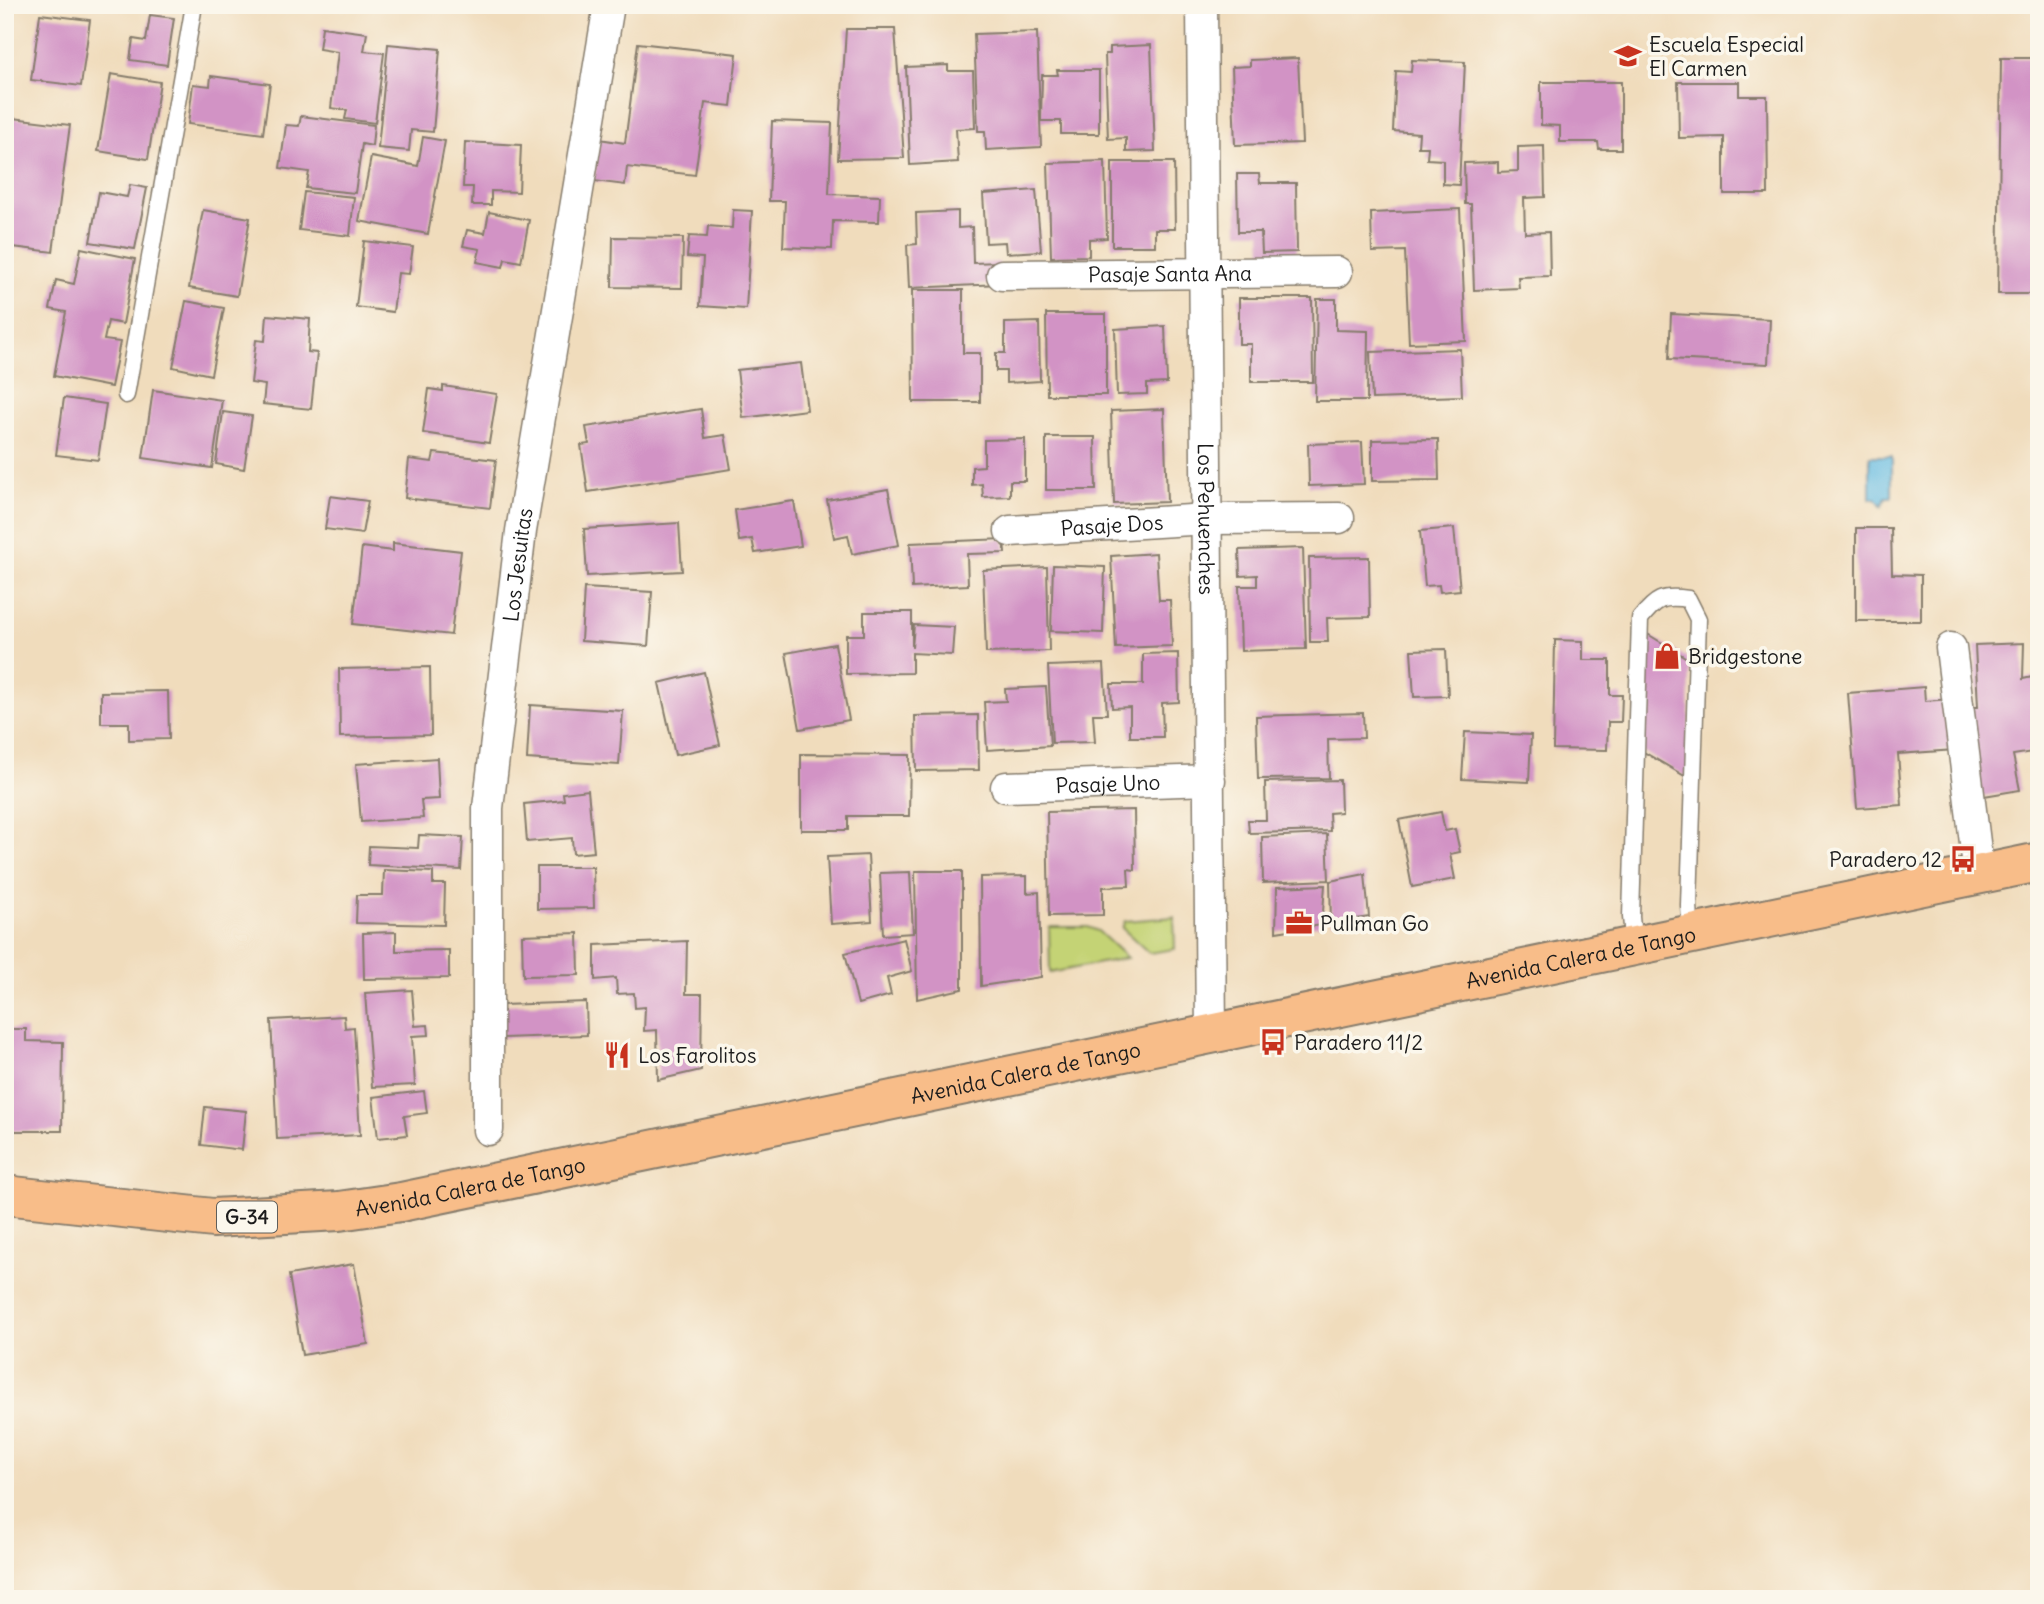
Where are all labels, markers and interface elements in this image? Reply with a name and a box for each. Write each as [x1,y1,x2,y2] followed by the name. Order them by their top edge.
[1649,31,1804,82] place label: Escuela Especial El Carmen
[1613,41,1643,71] school or university icon: Escuela Especial El Carmen
[1088,259,1252,288] street label: Pasaje Santa Ana
[1192,443,1221,595] street label: Los Pehuenches
[497,506,538,623] street label: Los Jesuitas
[1060,508,1164,541] street label: Pasaje Dos
[1652,641,1682,671] shop icon: Bridgestone
[1688,643,1802,670] place label: Bridgestone
[1055,768,1161,799] street label: Pasaje Uno
[1948,844,1978,874] bus stop icon: Paradero 12
[1829,846,1942,873] place label: Paradero 12
[1284,908,1314,938] office icon: Pullman Go
[1320,910,1429,937] place label: Pullman Go
[1463,920,1698,994] street label: Avenida Calera de Tango
[1258,1027,1288,1057] bus stop icon: Paradero 11/2
[1294,1029,1423,1056] place label: Paradero 11/2
[908,1035,1143,1109] street label: Avenida Calera de Tango
[602,1040,632,1070] restaurant icon: Los Farolitos
[638,1042,756,1069] place label: Los Farolitos
[353,1151,588,1222] street label: Avenida Calera de Tango
[217,1202,277,1232] road number: G-34

